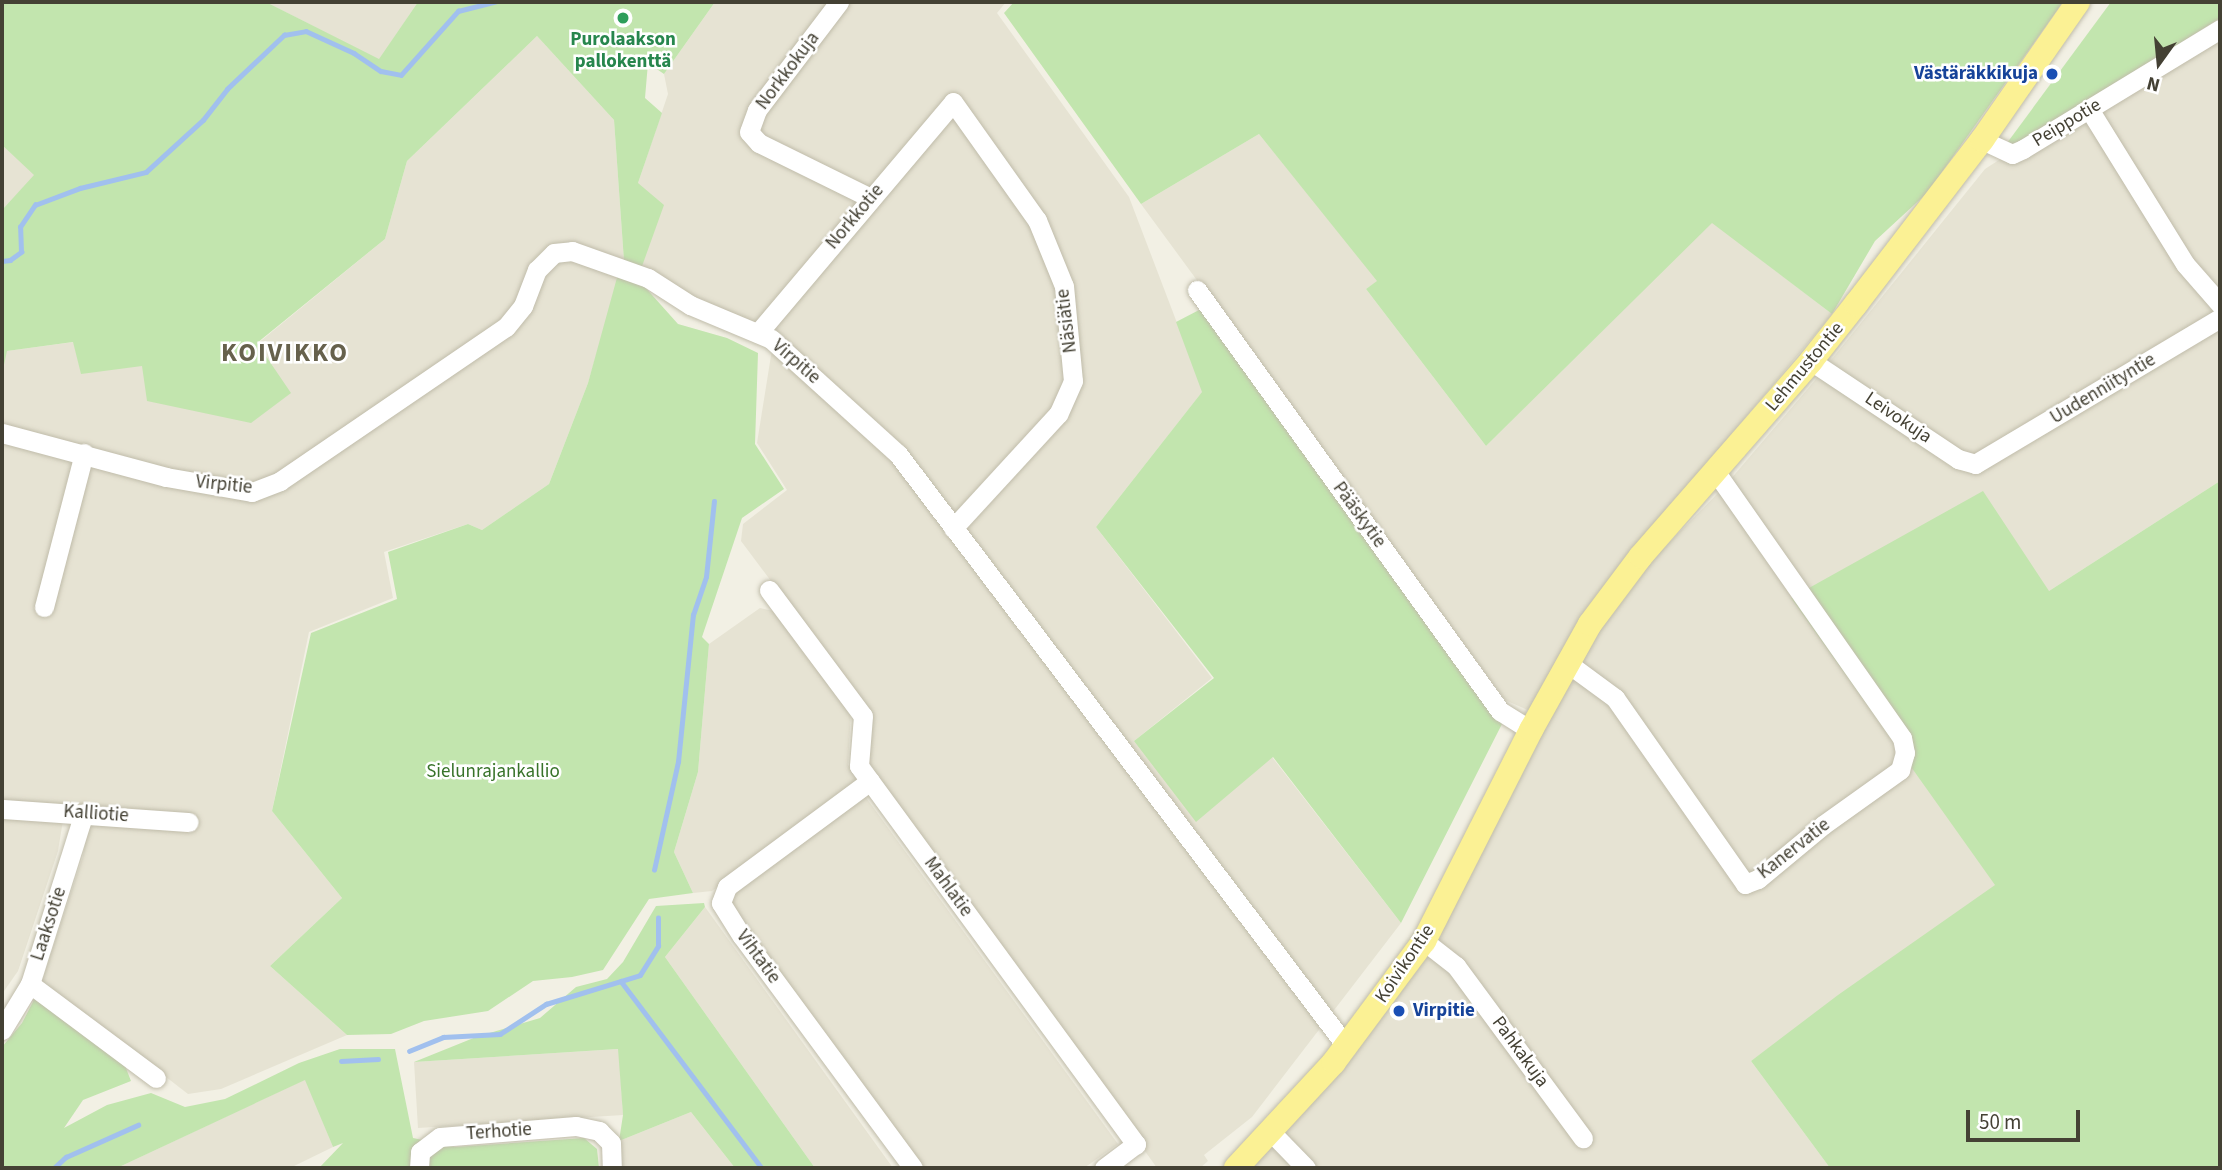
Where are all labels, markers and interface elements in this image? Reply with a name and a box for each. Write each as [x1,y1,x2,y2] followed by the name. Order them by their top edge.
[615,10,631,26] marker: Purolaakson pallokenttä
[751,28,825,114] street label: Norkkokuja
[2124,28,2194,98] north arrow
[570,29,676,73] place label: Purolaakson pallokenttä
[1914,63,2038,85] place label: Västäräkkikuja
[2044,66,2060,82] marker: Västäräkkikuja
[2144,69,2163,98] text: N
[2029,94,2105,152] street label: Peippotie
[821,180,889,254] street label: Norkkotie
[1052,288,1082,354] street label: Näsiätie
[1761,318,1849,416] street label: Lehmustontie
[767,335,825,389] street label: Virpitie
[222,337,348,369] district label: KOIVIKKO
[2046,349,2160,429] street label: Uudenniityntie
[1860,387,1936,449] street label: Leivokuja
[195,471,253,499] street label: Virpitie
[1327,478,1391,552] street label: Pääskytie
[426,761,560,783] park label: Sielunrajankallio
[63,800,129,828] street label: Kalliotie
[1753,814,1835,884] street label: Kanervatie
[919,853,977,921] street label: Mahlatie
[26,884,72,964] street label: Laaksotie
[1370,920,1440,1008] street label: Koivikontie
[731,926,785,988] street label: Vihtatie
[1413,1000,1475,1022] place label: Virpitie
[1391,1003,1407,1019] marker: Virpitie
[1487,1012,1553,1092] street label: Pahkakuja
[1970,1096,2084,1140] scale bar
[1979,1107,2021,1137] text: 50 m
[465,1118,533,1146] street label: Terhotie

